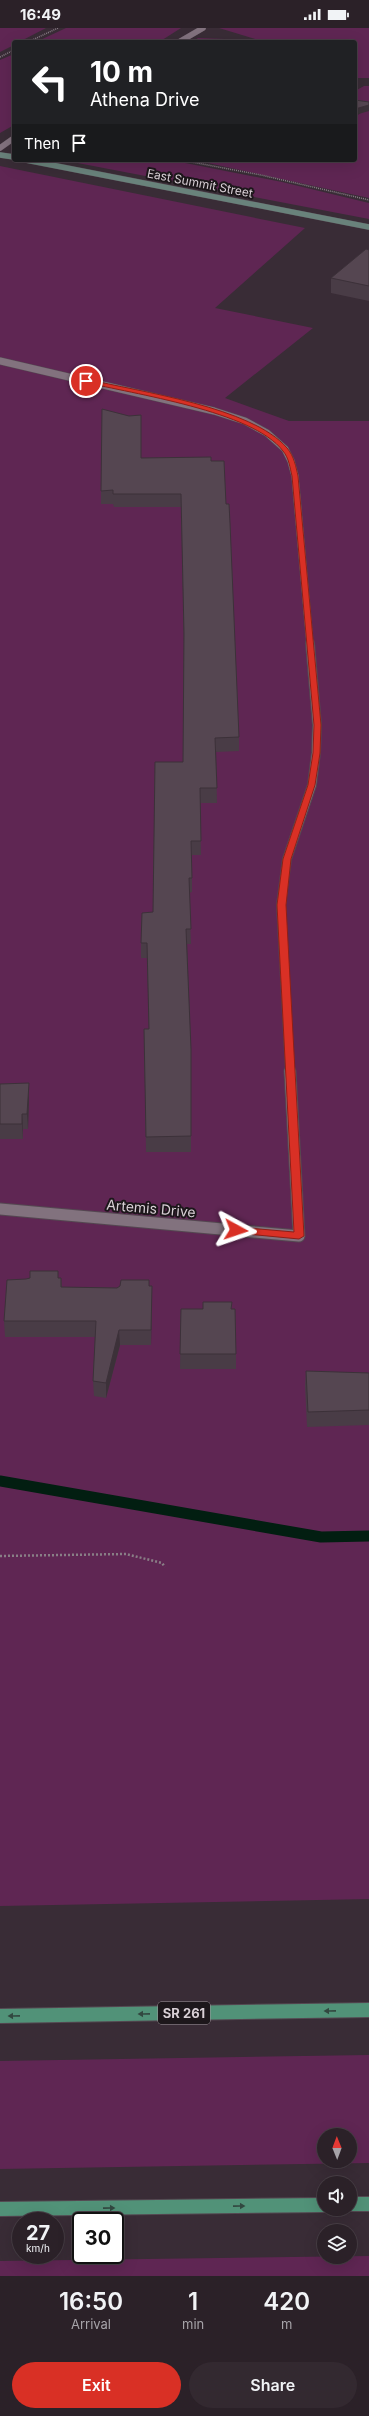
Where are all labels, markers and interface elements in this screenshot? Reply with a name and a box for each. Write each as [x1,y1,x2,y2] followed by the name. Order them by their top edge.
[20,5,61,24] text: 16:49
[90,55,153,89] text: 10 m
[24,56,76,108] icon: left
[90,89,200,110] text: Athena Drive
[68,132,90,154] icon: arrive
[24,134,60,153] text: Then
[146,165,254,201] street label: East Summit Street
[69,364,103,398] pin
[75,370,97,392] icon: arrive
[106,1196,196,1220] street label: Artemis Drive
[215,1209,257,1251] position arrow
[158,2002,210,2024] road number: SR 261
[323,2008,336,2014] one-way arrow
[137,2011,150,2017] one-way arrow
[7,2013,20,2019] one-way arrow
[317,2128,357,2168] north arrow
[317,2128,357,2264] map controls
[317,2176,357,2216] button: sound
[233,2203,246,2209] one-way arrow
[103,2205,116,2211] one-way arrow
[72,2212,124,2264] speed limit sign: 30
[26,2221,50,2245] text: 27
[317,2224,357,2264] button: layers
[26,2242,50,2254] text: km/h
[59,2287,123,2316] text: 16:50
[188,2287,198,2316] text: 1
[263,2287,310,2316] text: 420
[71,2316,111,2332] text: Arrival
[182,2316,204,2332] text: min
[281,2316,292,2332] text: m
[12,2362,181,2408] button: Exit
[189,2362,357,2408] button: Share

